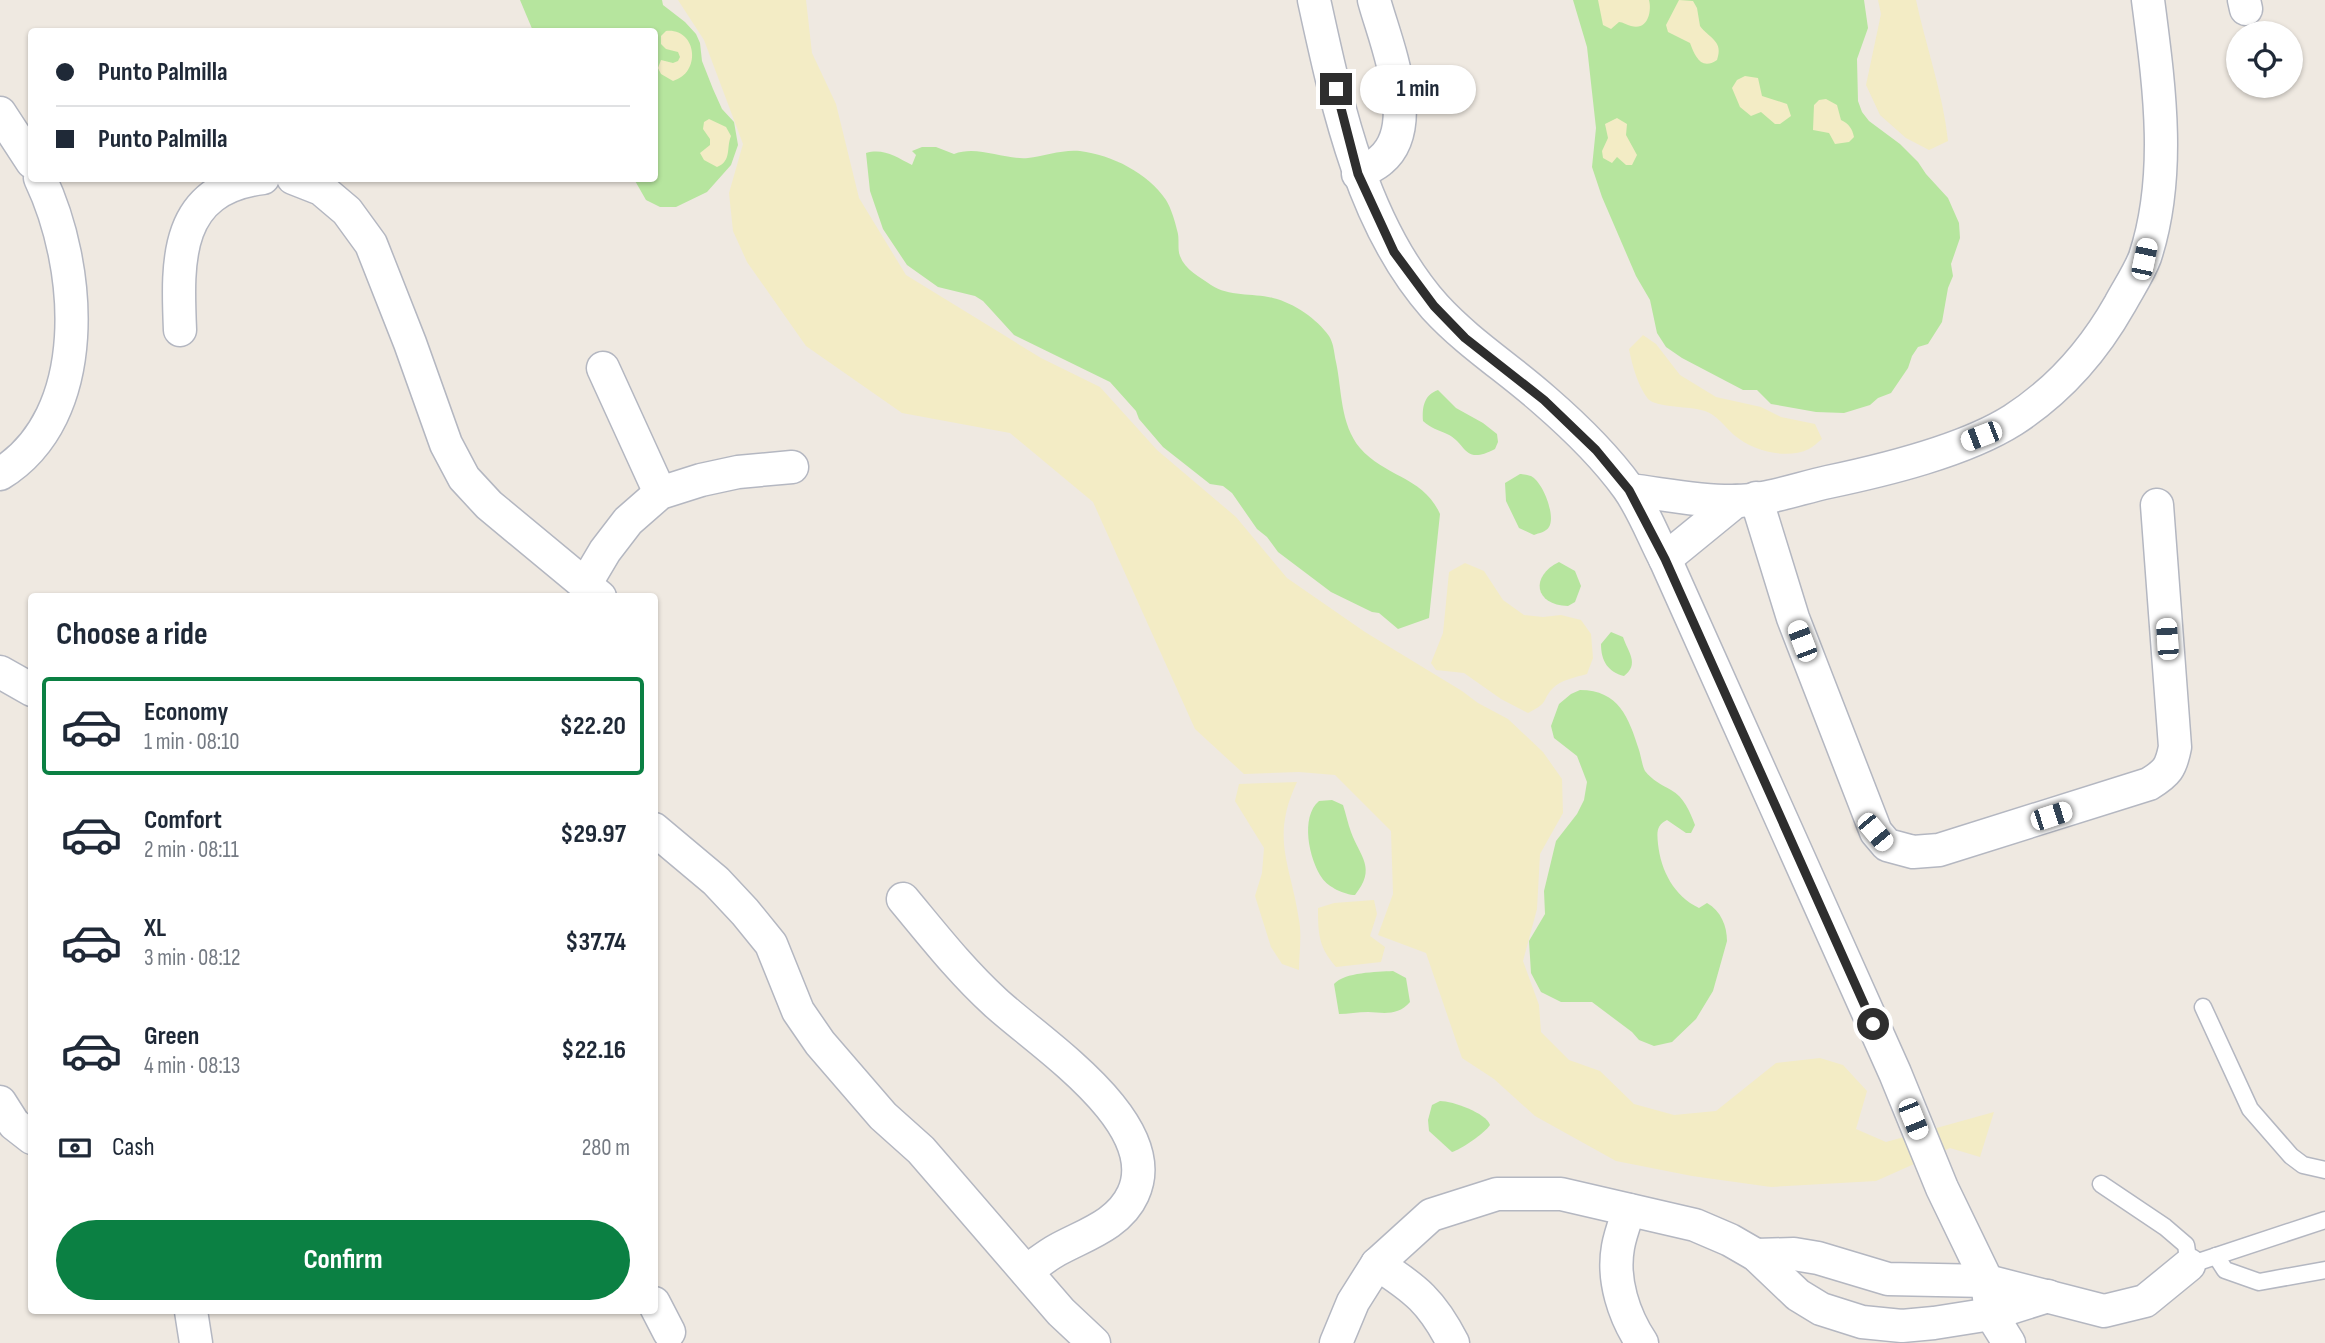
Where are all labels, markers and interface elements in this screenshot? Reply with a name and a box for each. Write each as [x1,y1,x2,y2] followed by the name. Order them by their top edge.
[2226,21,2303,98] map controls
[2226,21,2303,98] button: locate
[98,57,228,88] text: Punto Palmilla
[1360,64,1476,114] callout: 1 min
[1320,73,1352,105] route end
[1397,75,1439,103] text: 1 min
[98,124,228,155] text: Punto Palmilla
[2130,236,2159,282] car
[1958,419,2005,453] car
[56,615,208,654] text: Choose a ride
[2156,617,2179,661] car
[1785,618,1820,664] car
[60,695,123,758] icon: car
[144,697,228,728] text: Economy
[560,711,626,742] text: $22.20
[144,728,239,756] text: 1 min · 08:10
[2028,800,2075,832] car
[60,803,123,866] icon: car
[144,805,222,836] text: Comfort
[1854,809,1897,855] car
[560,819,626,850] text: $29.97
[144,836,239,864] text: 2 min · 08:11
[60,911,123,974] icon: car
[144,913,166,944] text: XL
[565,927,626,958] text: $37.74
[144,944,241,972] text: 3 min · 08:12
[1857,1008,1889,1040] route start
[60,1019,123,1082] icon: car
[144,1021,199,1052] text: Green
[561,1035,626,1066] text: $22.16
[144,1052,240,1080] text: 4 min · 08:13
[1896,1096,1931,1142] car
[56,1129,94,1167] icon: cash
[112,1132,155,1163] text: Cash
[582,1134,630,1162] text: 280 m
[56,1220,630,1300] button: Confirm

